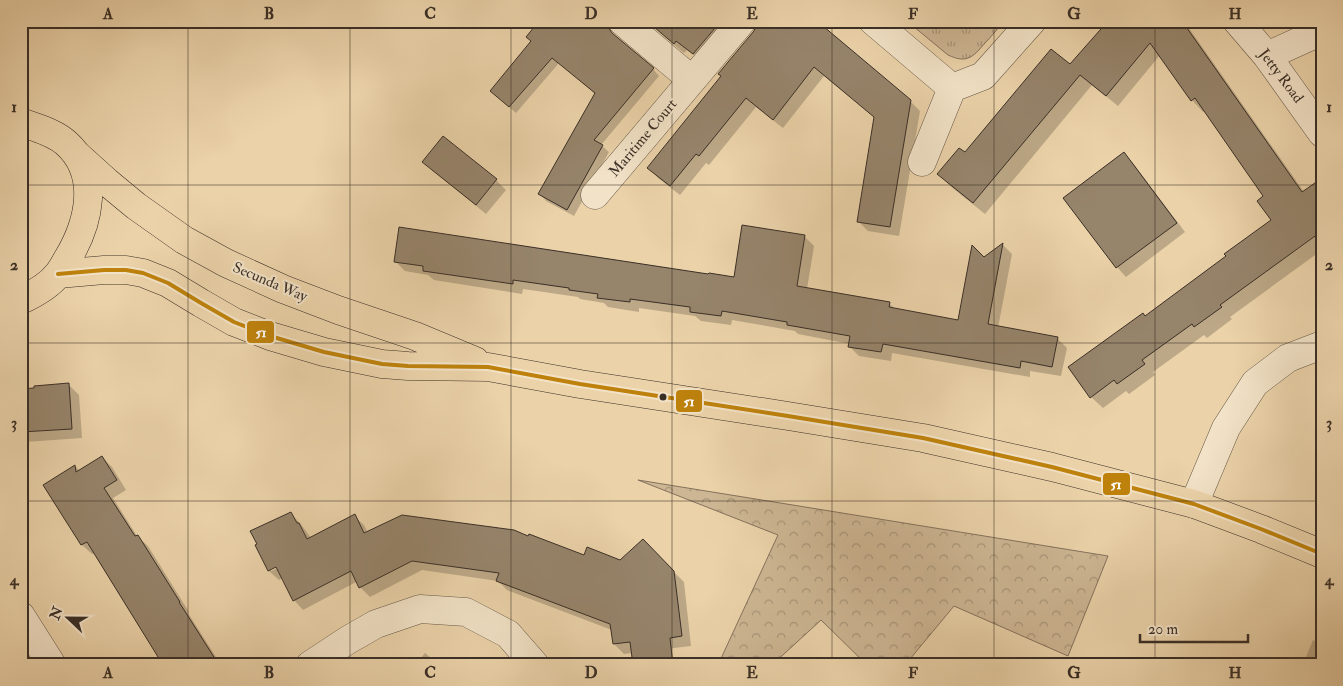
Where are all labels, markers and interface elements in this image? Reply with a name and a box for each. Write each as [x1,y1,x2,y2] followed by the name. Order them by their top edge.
[102,4,114,24] text: A
[264,4,274,24] text: B
[424,4,436,24] text: C
[584,4,598,24] text: D
[746,4,758,24] text: E
[908,4,918,24] text: F
[1067,4,1081,24] text: G
[1228,4,1242,24] text: H
[1253,44,1308,108] street label: Jetty Road
[605,95,681,181] street label: Maritime Court
[11,97,17,117] text: 1
[1326,97,1332,117] text: 1
[10,255,18,275] text: 2
[1325,255,1333,275] text: 2
[230,258,311,306] street label: Secunda Way
[246,320,275,344] line badge: 51
[255,324,267,341] text: 51
[675,389,703,413] line badge: 51
[658,392,668,402] unlabelled marker
[683,393,695,410] text: 51
[11,413,17,433] text: 3
[1326,413,1332,433] text: 3
[1102,472,1131,496] line badge: 51
[1110,476,1122,493] text: 51
[9,570,20,590] text: 4
[1324,570,1335,590] text: 4
[42,594,92,644] north arrow
[46,604,67,623] text: N
[1140,611,1248,643] scale bar
[1148,620,1178,639] text: 20 m
[102,663,114,683] text: A
[264,663,274,683] text: B
[424,663,436,683] text: C
[584,663,598,683] text: D
[746,663,758,683] text: E
[908,663,918,683] text: F
[1067,663,1081,683] text: G
[1228,663,1242,683] text: H

